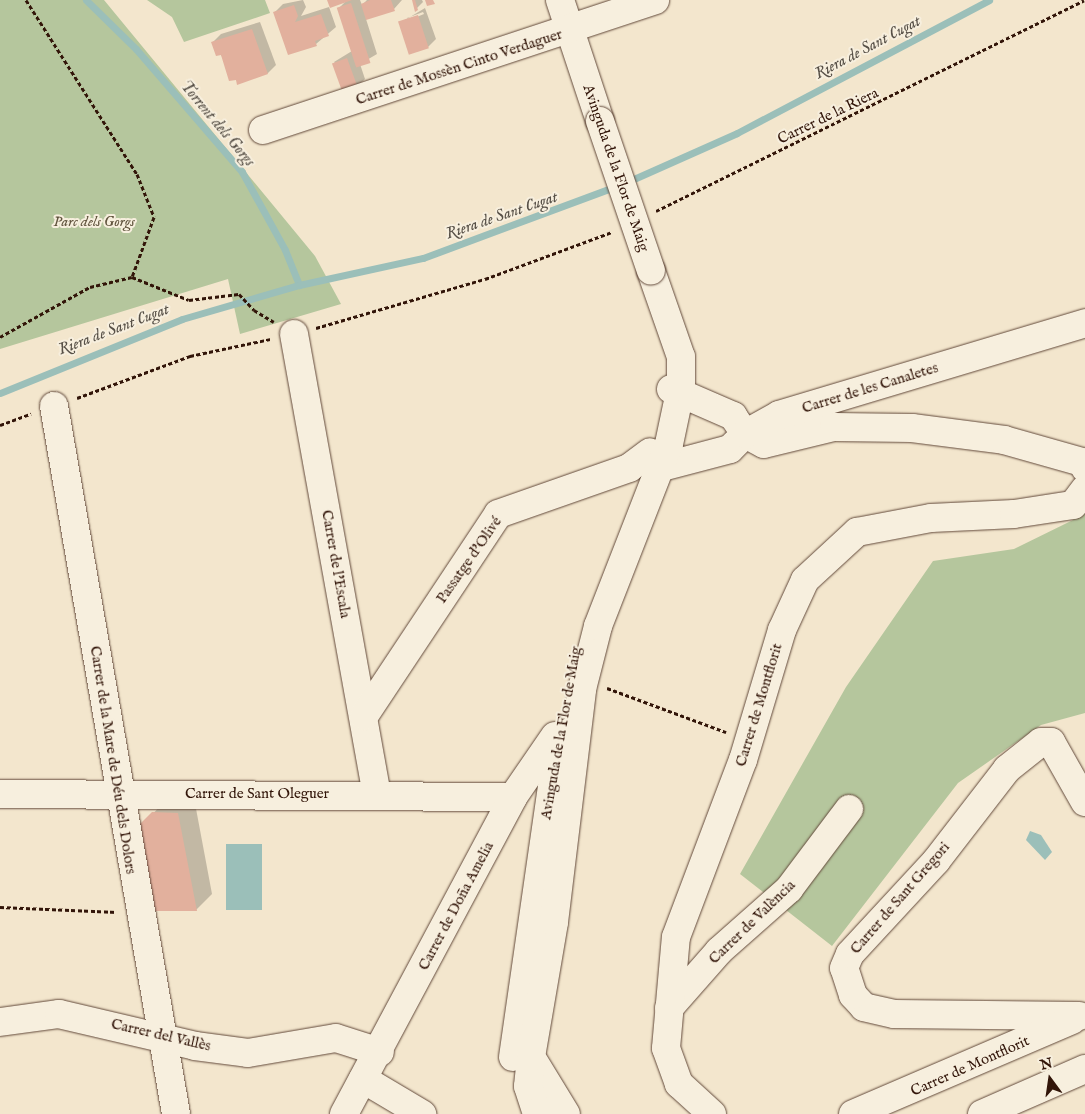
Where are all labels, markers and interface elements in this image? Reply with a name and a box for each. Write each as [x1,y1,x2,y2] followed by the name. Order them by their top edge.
[812,12,924,84] water label: Riera de Sant Cugat
[353,25,565,109] street label: Carrer de Mossèn Cinto Verdaguer
[176,77,258,171] water label: Torrent dels Gorgs
[579,82,653,254] street label: Avinguda de la Flor de Maig
[775,84,881,148] street label: Carrer de la Riera
[443,188,561,244] water label: Riera de Sant Cugat
[53,213,135,231] park label: Parc dels Gorgs
[56,300,172,360] water label: Riera de Sant Cugat
[800,359,940,417] street label: Carrer de les Canaletes
[318,509,354,619] street label: Carrer de l'Escala
[433,513,505,607] street label: Passatge d'Olivé
[732,641,786,769] street label: Carrer de Montflorit
[86,645,140,875] street label: Carrer de la Mare de Déu dels Dolors
[537,645,585,821] street label: Avinguda de la Flor de Maig
[185,785,329,803] street label: Carrer de Sant Oleguer
[846,838,954,958] street label: Carrer de Sant Gregori
[414,839,498,973] street label: Carrer de Doña Amelia
[705,876,799,968] street label: Carrer de València
[109,1015,213,1055] street label: Carrer del Vallès
[908,1032,1032,1100] street label: Carrer de Montflorit
[1025,1054,1075,1104] north arrow
[1038,1054,1054,1075] text: N

